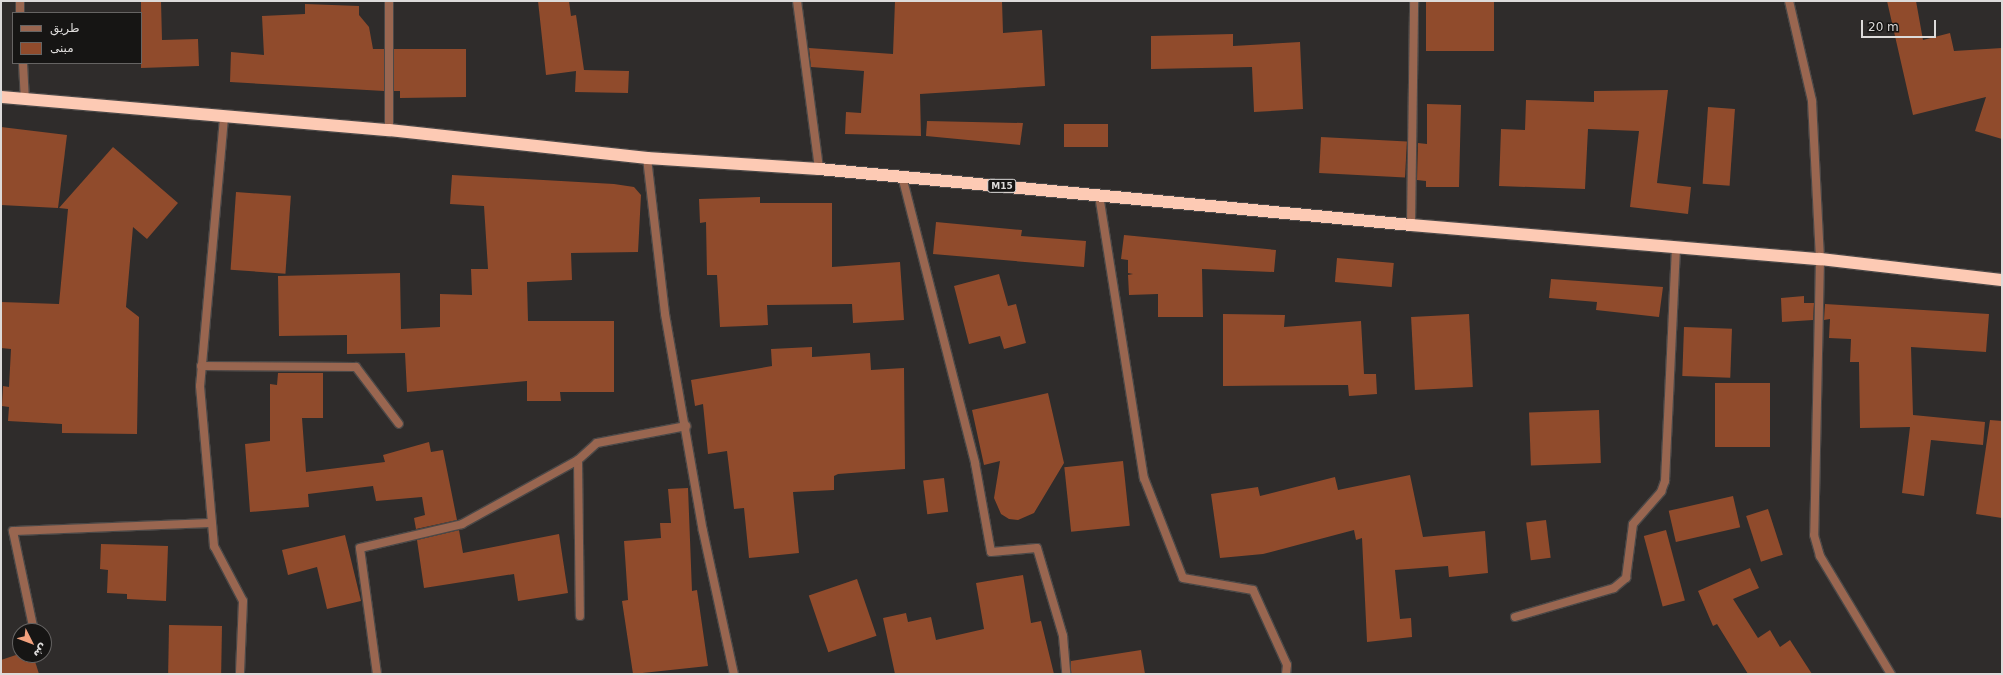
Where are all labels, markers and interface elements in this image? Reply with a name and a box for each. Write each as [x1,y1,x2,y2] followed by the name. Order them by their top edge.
[12,12,142,64] legend
[1863,12,1938,38] scale bar
[1868,20,1899,34] text: 20 m
[50,21,80,35] text: طريق
[50,41,74,55] text: مبنى
[987,179,1017,193] road number: M15
[12,623,52,663] north arrow
[31,641,50,661] text: ش

